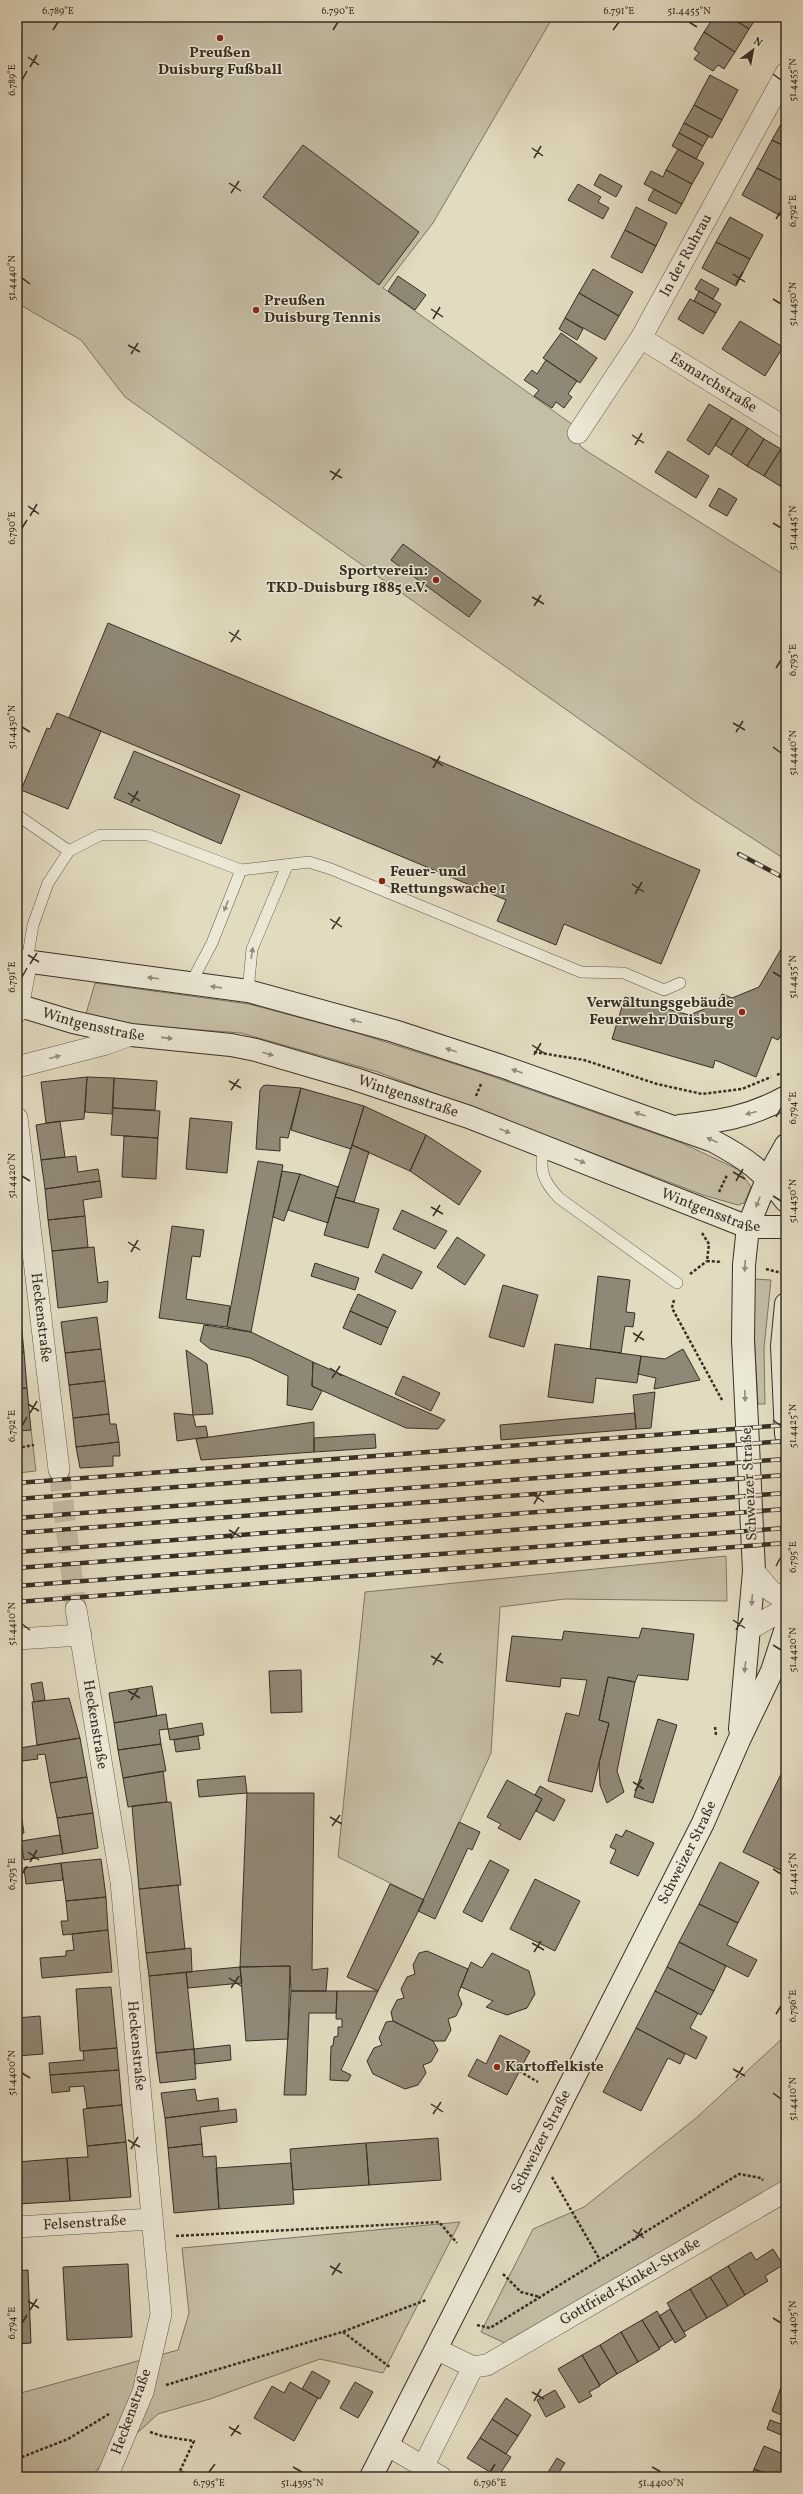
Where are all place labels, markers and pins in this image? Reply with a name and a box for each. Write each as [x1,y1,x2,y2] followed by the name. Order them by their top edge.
[215,33,225,43] marker: Preußen Duisburg Fußball
[158,43,282,81] place label: Preußen Duisburg Fußball
[264,291,381,329] place label: Preußen Duisburg Tennis
[251,305,261,315] marker: Preußen Duisburg Tennis
[266,561,428,599] place label: Sportverein: TKD-Duisburg 1885 e.V.
[431,575,441,585] marker: Sportverein: TKD-Duisburg 1885 e.V.
[390,862,506,900] place label: Feuer- und Rettungswache 1
[377,876,387,886] marker: Feuer- und Rettungswache 1
[587,993,734,1031] place label: Verwaltungsgebäude Feuerwehr Duisburg
[737,1007,747,1017] marker: Verwaltungsgebäude Feuerwehr Duisburg
[505,2057,604,2078] place label: Kartoffelkiste
[492,2062,502,2072] marker: Kartoffelkiste

